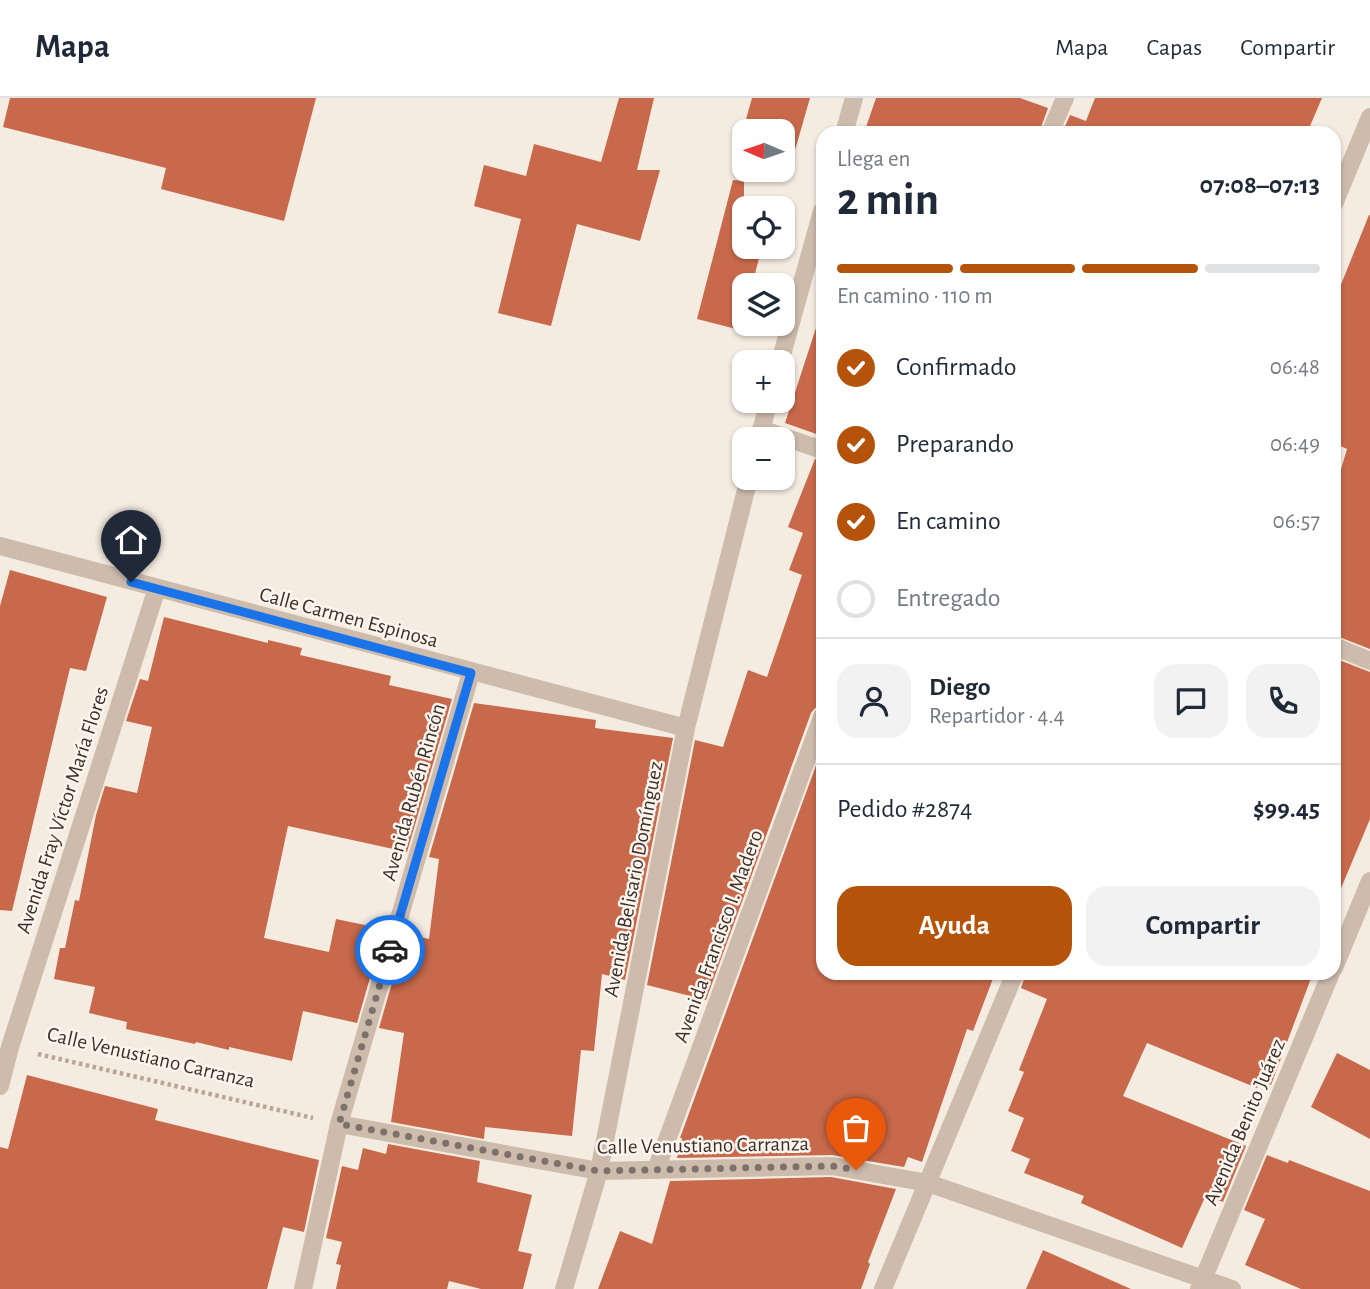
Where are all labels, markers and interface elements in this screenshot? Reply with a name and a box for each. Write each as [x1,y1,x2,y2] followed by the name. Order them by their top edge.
[35,31,110,64] text: Mapa
[1055,36,1108,60] text: Mapa
[1146,36,1202,60] text: Capas
[1240,36,1335,60] text: Compartir
[732,119,794,182] north arrow
[732,119,795,490] map controls
[837,148,910,171] text: Llega en
[1200,172,1320,198] text: 07:08–07:13
[837,177,939,223] text: 2 min
[732,196,795,259] button: locate
[732,273,795,336] button: layers
[837,285,993,308] text: En camino · 110 m
[837,349,875,387] icon: check
[732,350,795,413] button: +
[896,354,1017,380] text: Confirmado
[1270,356,1320,379] text: 06:48
[837,426,875,464] icon: check
[732,427,795,490] button: −
[896,431,1014,457] text: Preparando
[1270,433,1320,456] text: 06:49
[837,503,875,541] icon: check
[896,508,1001,534] text: En camino
[101,510,161,582] pin
[1273,510,1320,533] text: 06:57
[112,521,150,559] icon: home
[257,583,441,652] street label: Calle Carmen Espinosa
[896,585,1001,611] text: Entregado
[837,664,911,738] button: person
[1154,664,1228,738] button: chat
[1246,664,1320,738] button: phone
[929,674,991,700] text: Diego
[13,684,112,936] street label: Avenida Fray Víctor María Flores
[378,701,449,883] street label: Avenida Rubén Rincón
[929,705,1065,728] text: Repartidor · 4.4
[600,760,667,999] street label: Avenida Belisario Domínguez
[837,796,973,822] text: Pedido #2874
[1253,796,1320,822] text: $99.45
[670,827,767,1045] street label: Avenida Francisco I. Madero
[837,886,1072,966] button: Ayuda
[1086,886,1320,966] button: Compartir
[355,915,425,985] courier
[371,931,409,969] icon: car
[45,1023,257,1092] street label: Calle Venustiano Carranza
[1200,1036,1289,1208] street label: Avenida Benito Juárez
[826,1098,886,1170] pin
[837,1109,875,1147] icon: bag
[597,1133,810,1158] street label: Calle Venustiano Carranza

